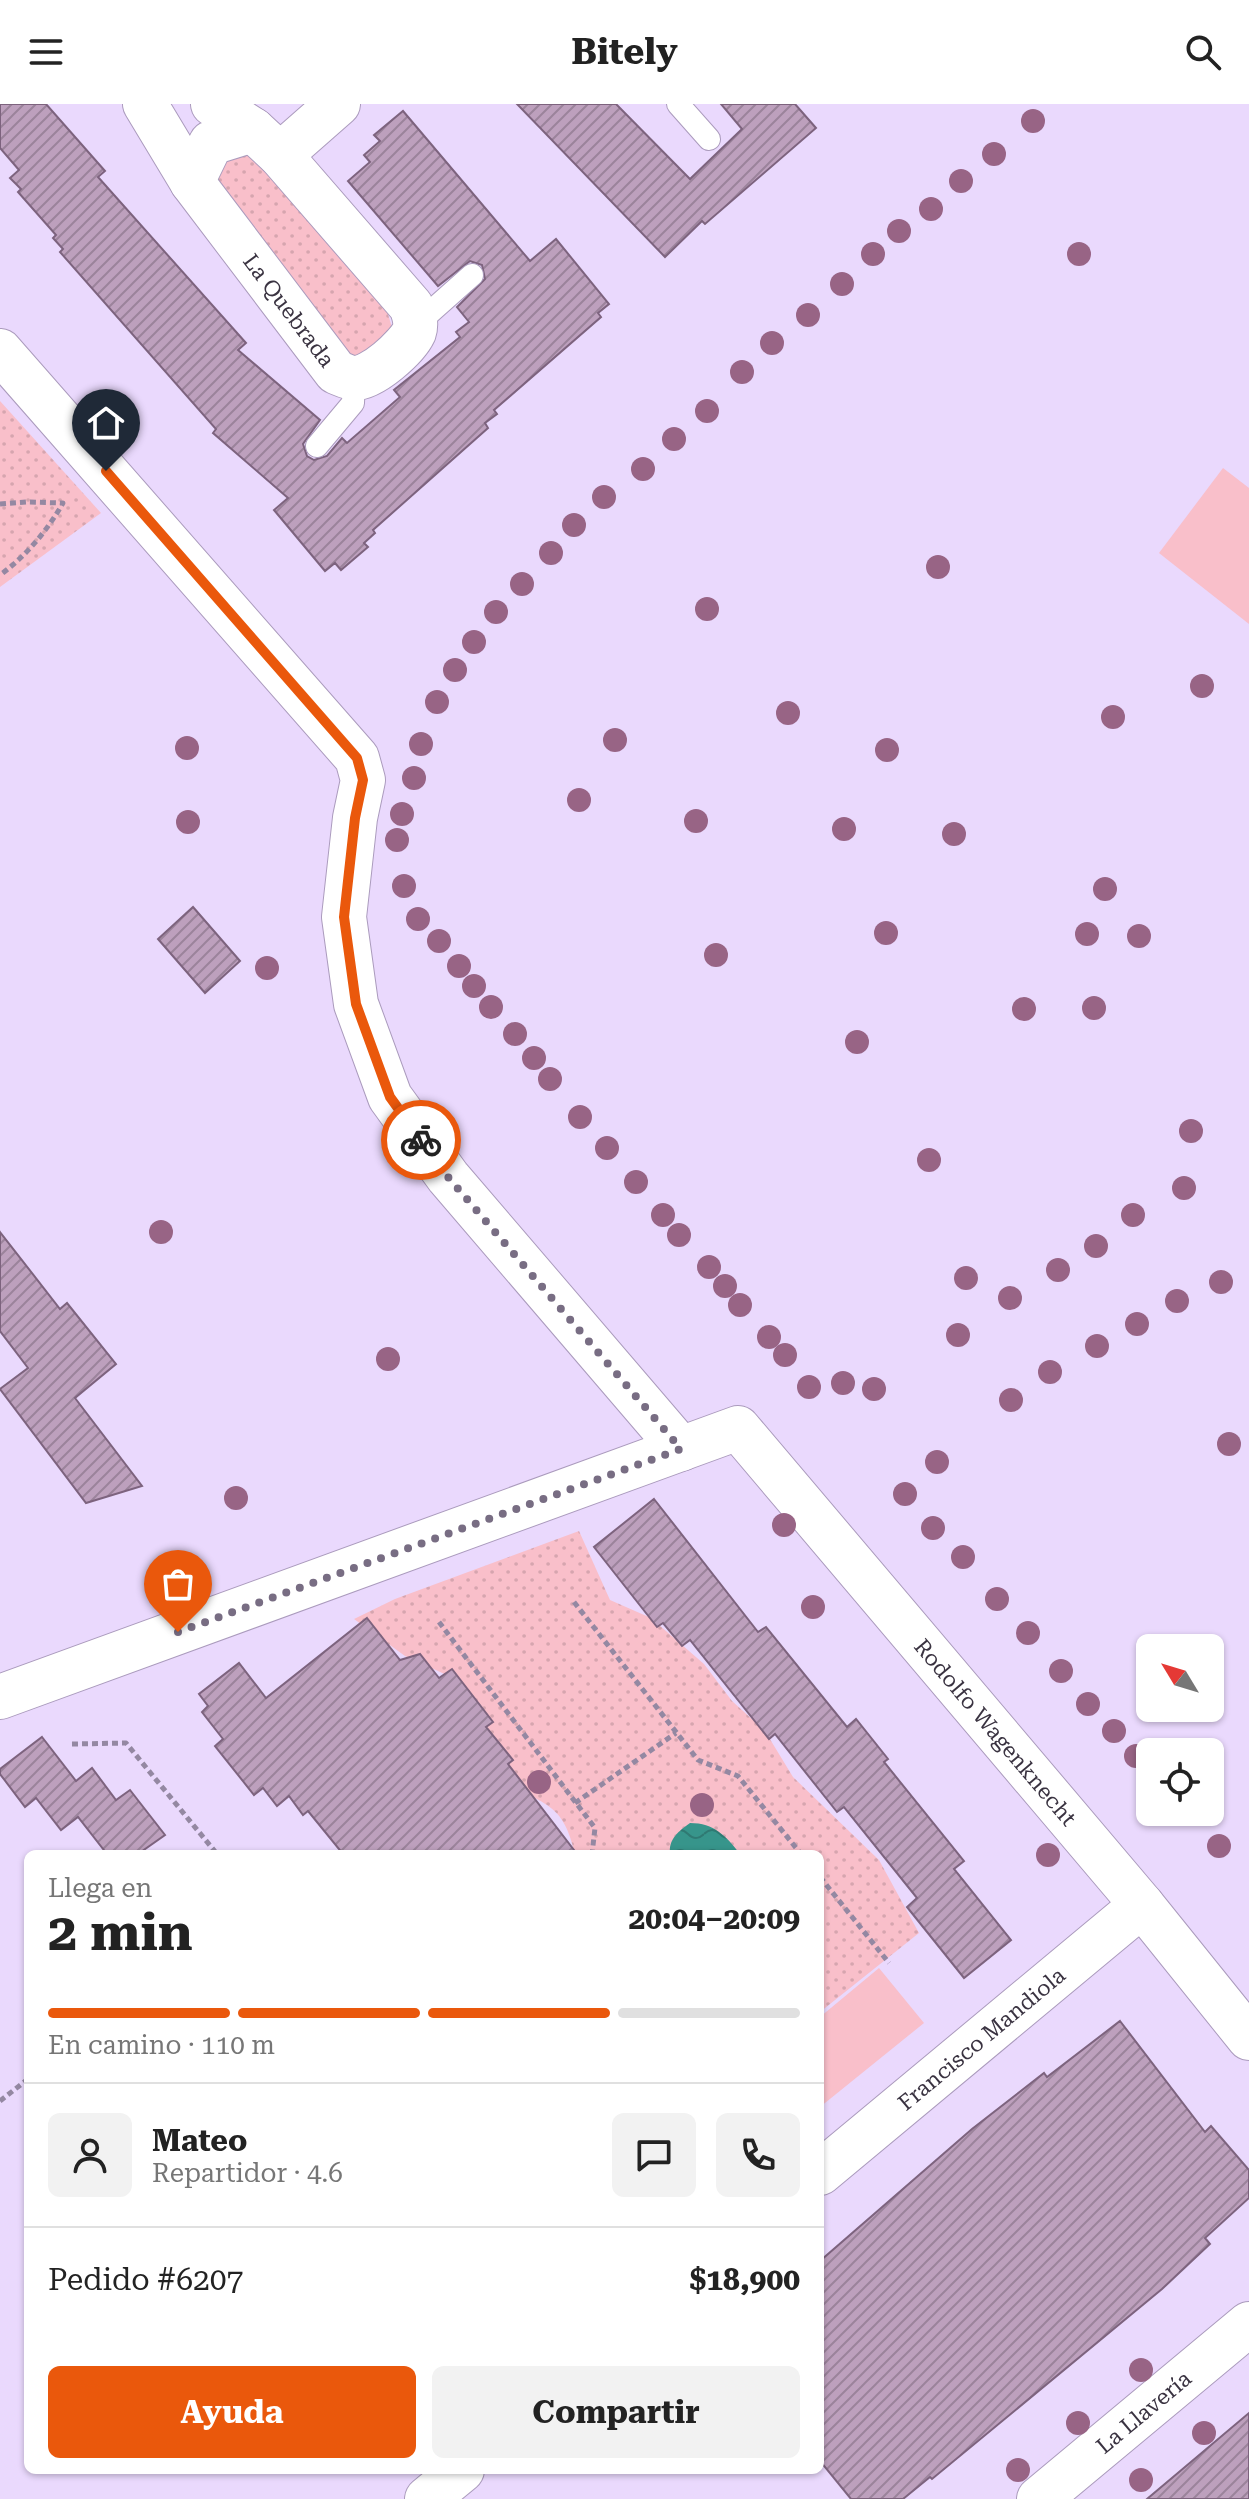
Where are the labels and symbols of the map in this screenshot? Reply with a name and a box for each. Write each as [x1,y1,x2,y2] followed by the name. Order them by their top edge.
[238,249,340,372] street label: La Quebrada
[72,389,140,471] pin
[381,1100,461,1180] courier
[144,1550,212,1632] pin
[909,1634,1082,1831] street label: Rodolfo Wagenknecht
[1136,1634,1224,1722] north arrow
[893,1962,1070,2115] street label: Francisco Mandiola
[1091,2365,1196,2459] street label: La Llavería

